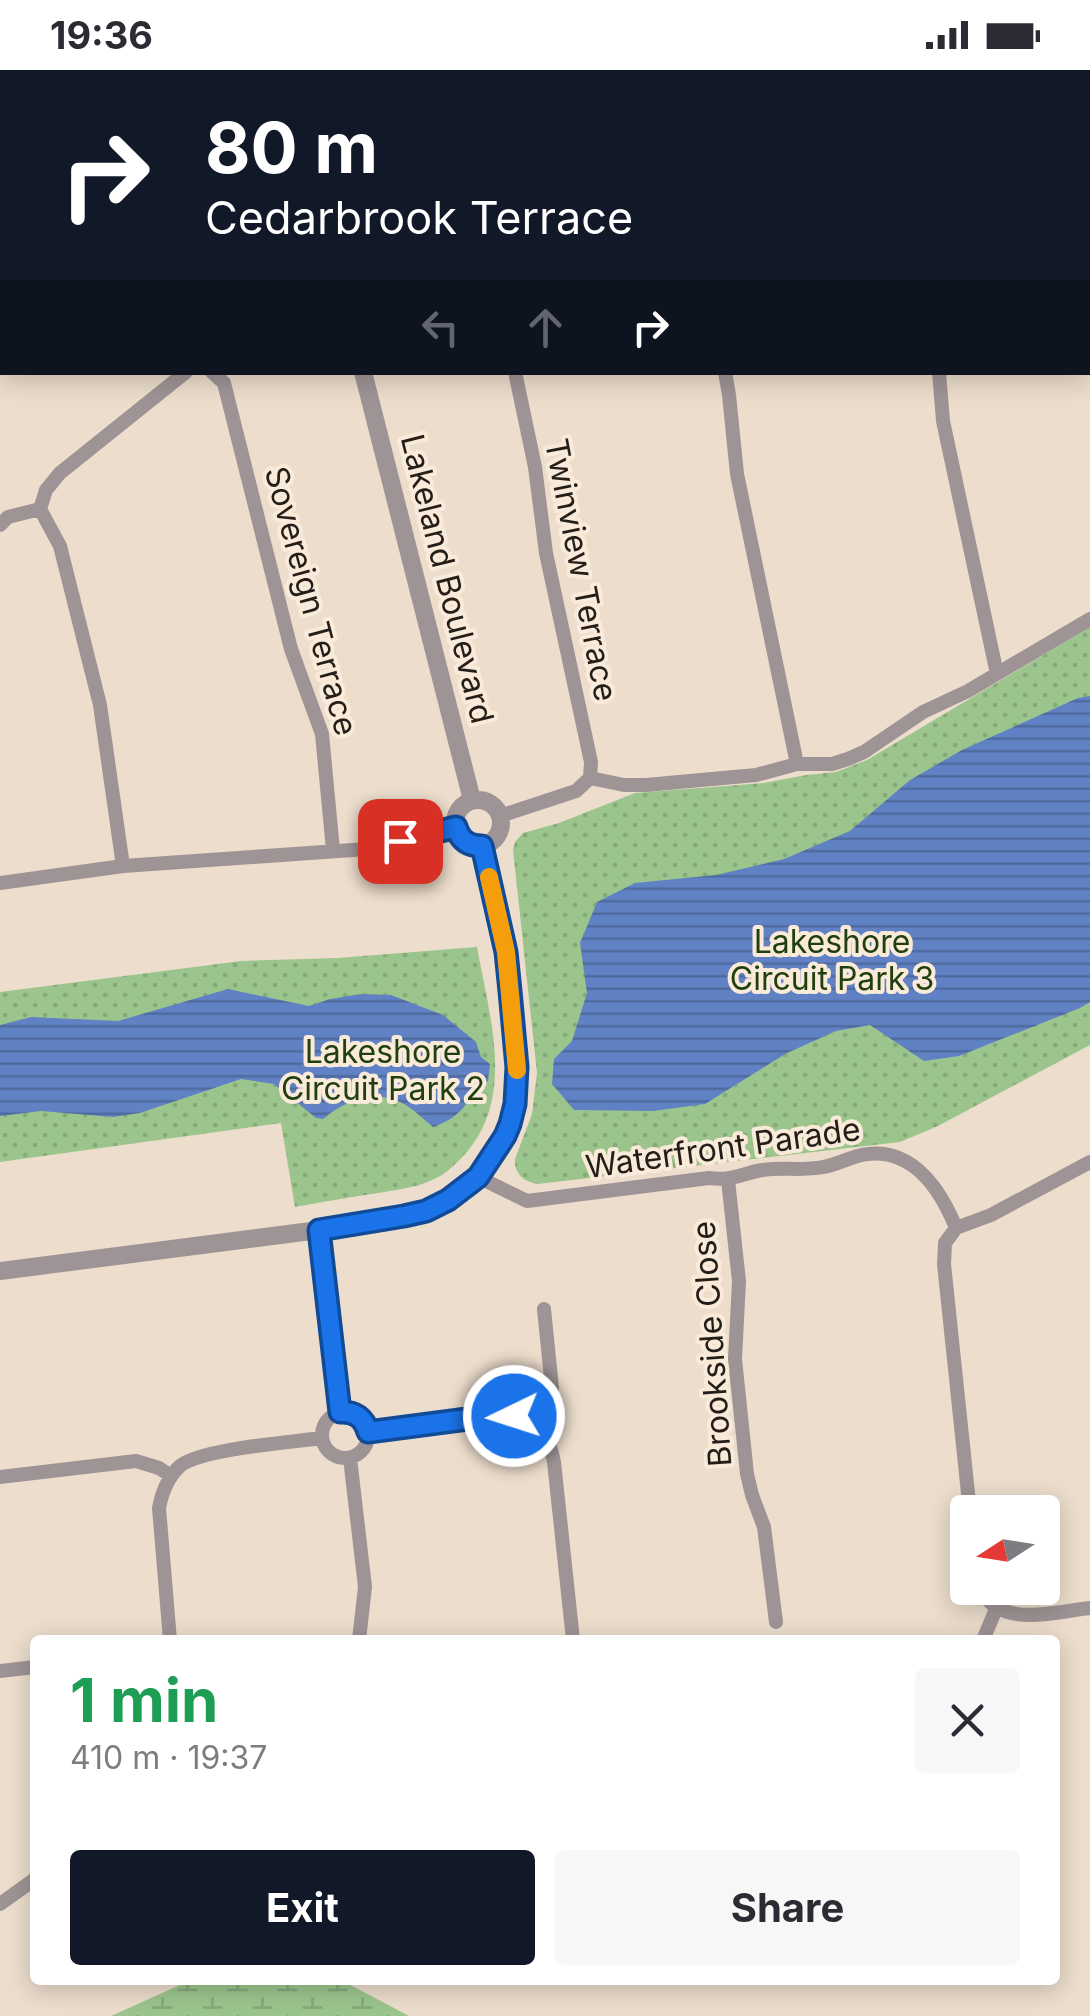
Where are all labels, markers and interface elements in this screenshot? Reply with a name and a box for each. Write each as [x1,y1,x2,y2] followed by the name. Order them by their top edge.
[50,12,153,58] text: 19:36
[205,105,378,190] text: 80 m
[40,110,170,240] icon: right
[205,190,633,245] text: Cedarbrook Terrace
[413,300,468,355] icon: left
[518,300,573,355] icon: ahead
[623,300,678,355] icon: right
[393,430,502,727] street label: Lakeland Boulevard
[537,435,626,704] street label: Twinview Terrace
[257,462,366,740] street label: Sovereign Terrace
[358,799,443,884] pin
[373,814,428,869] icon: arrive
[730,922,934,998] park label: Lakeshore Circuit Park 3
[281,1032,485,1108] park label: Lakeshore Circuit Park 2
[583,1109,863,1186] street label: Waterfront Parade
[683,1220,740,1468] street label: Brookside Close
[462,1364,566,1468] position arrow
[950,1495,1060,1605] north arrow
[950,1495,1060,1605] map controls
[70,1664,218,1736] text: 1 min
[915,1668,1020,1773] button: close
[70,1738,267,1777] text: 410 m · 19:37
[70,1850,535,1965] button: Exit
[555,1850,1020,1965] button: Share

